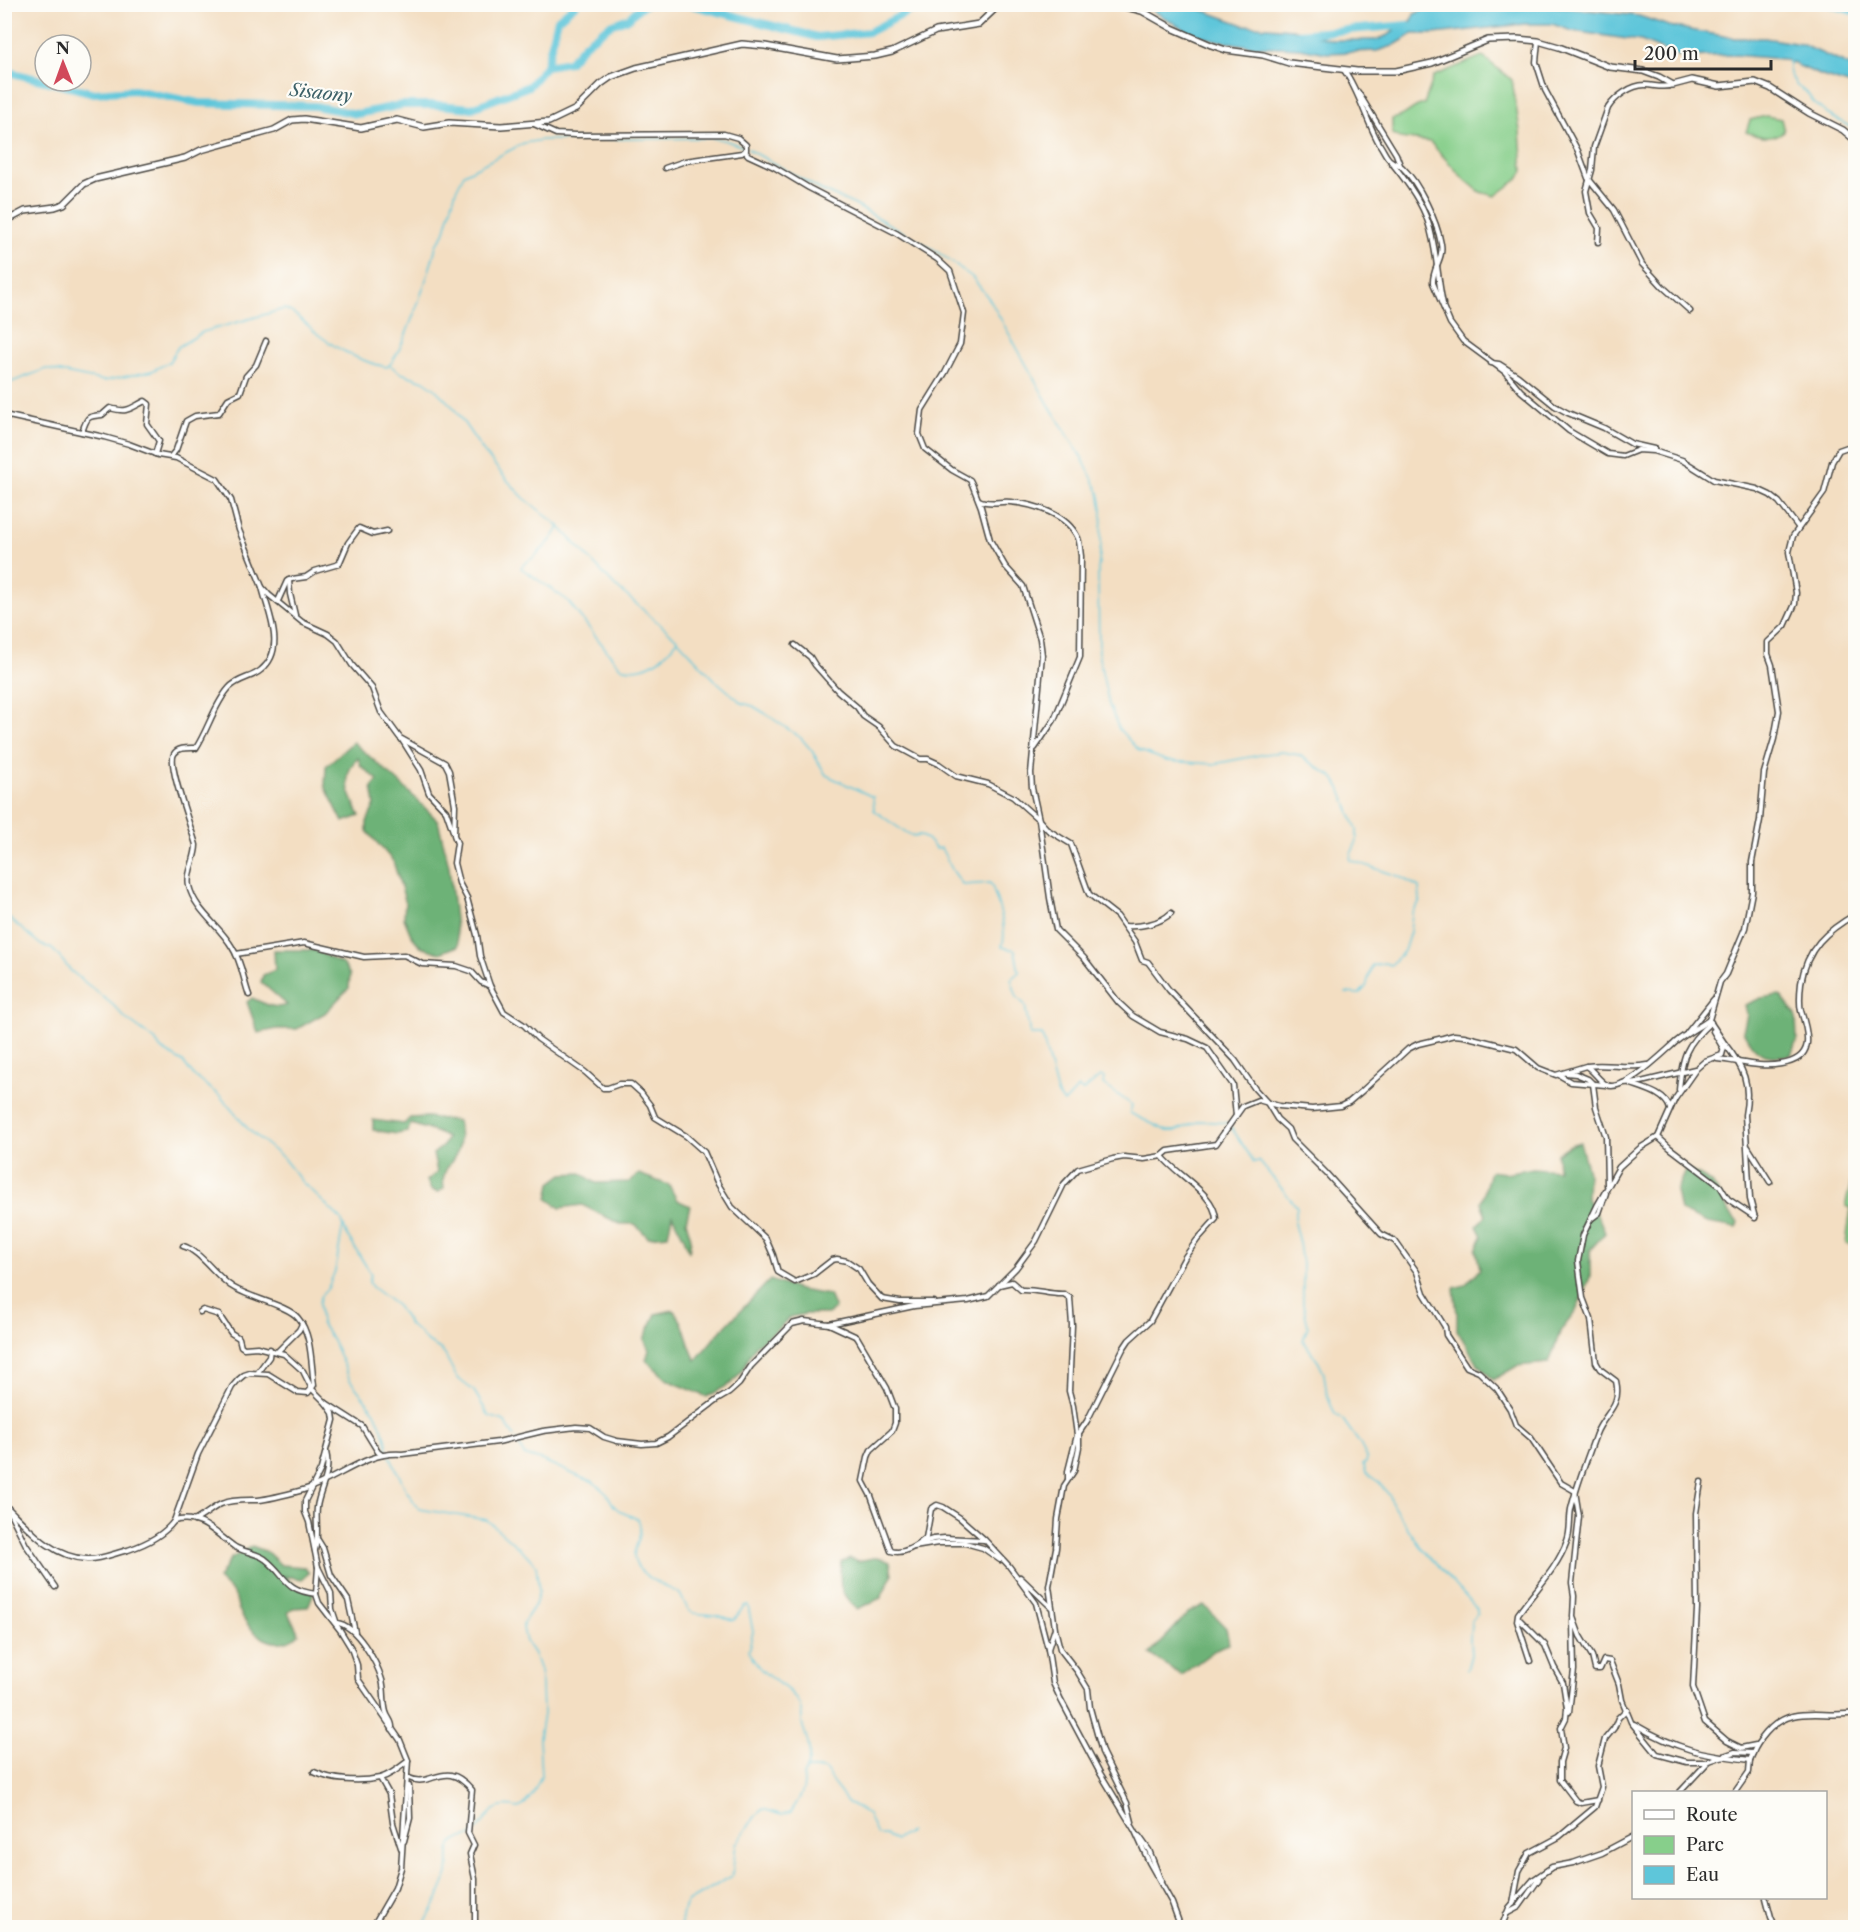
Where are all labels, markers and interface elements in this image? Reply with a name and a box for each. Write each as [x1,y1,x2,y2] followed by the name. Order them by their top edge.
[33,33,93,93] north arrow
[1635,33,1772,71] scale bar
[56,38,70,58] text: N
[1644,43,1699,65] text: 200 m
[288,79,353,107] water label: Sisaony
[1632,1791,1827,1899] legend
[1686,1804,1738,1826] text: Route
[1686,1834,1724,1856] text: Parc
[1686,1864,1719,1886] text: Eau

